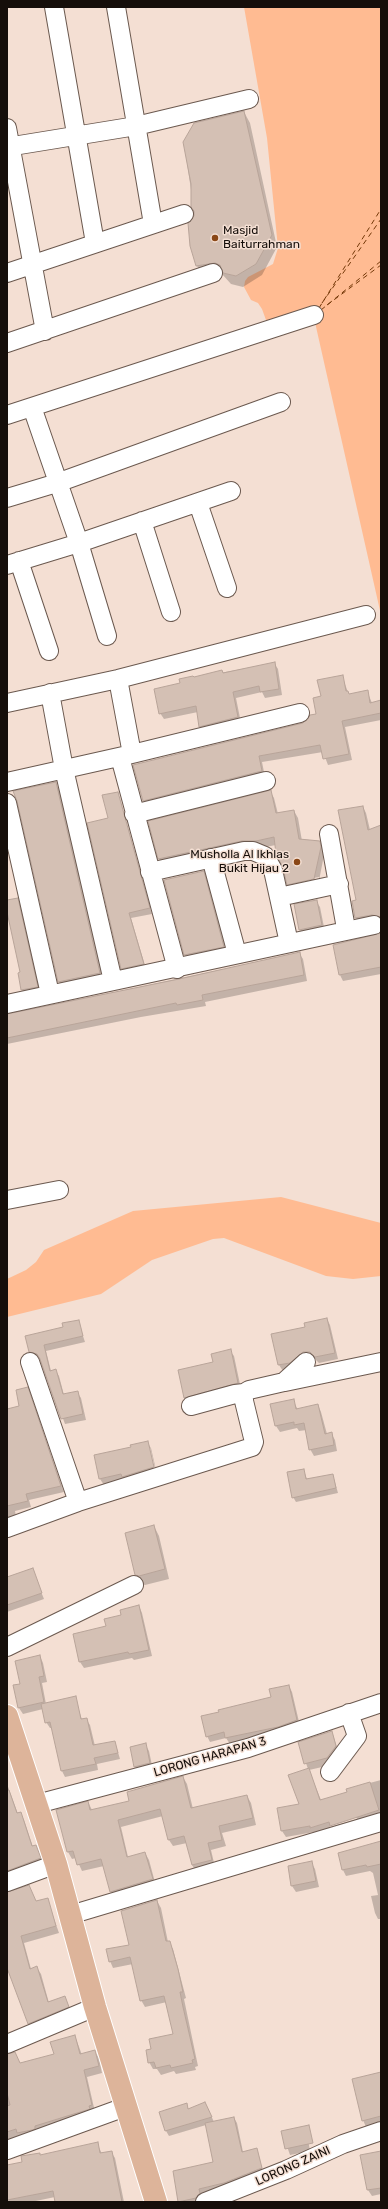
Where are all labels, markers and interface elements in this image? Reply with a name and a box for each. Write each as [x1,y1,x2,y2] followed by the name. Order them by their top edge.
[223,224,300,252] place label: Masjid Baiturrahman
[210,233,220,243] marker: Masjid Baiturrahman
[190,848,289,876] place label: Musholla Al Ikhlas Bukit Hijau 2
[292,857,302,867] marker: Musholla Al Ikhlas Bukit Hijau 2
[152,1734,268,1780] street label: LORONG HARAPAN 3
[253,2143,333,2189] street label: LORONG ZAINI

